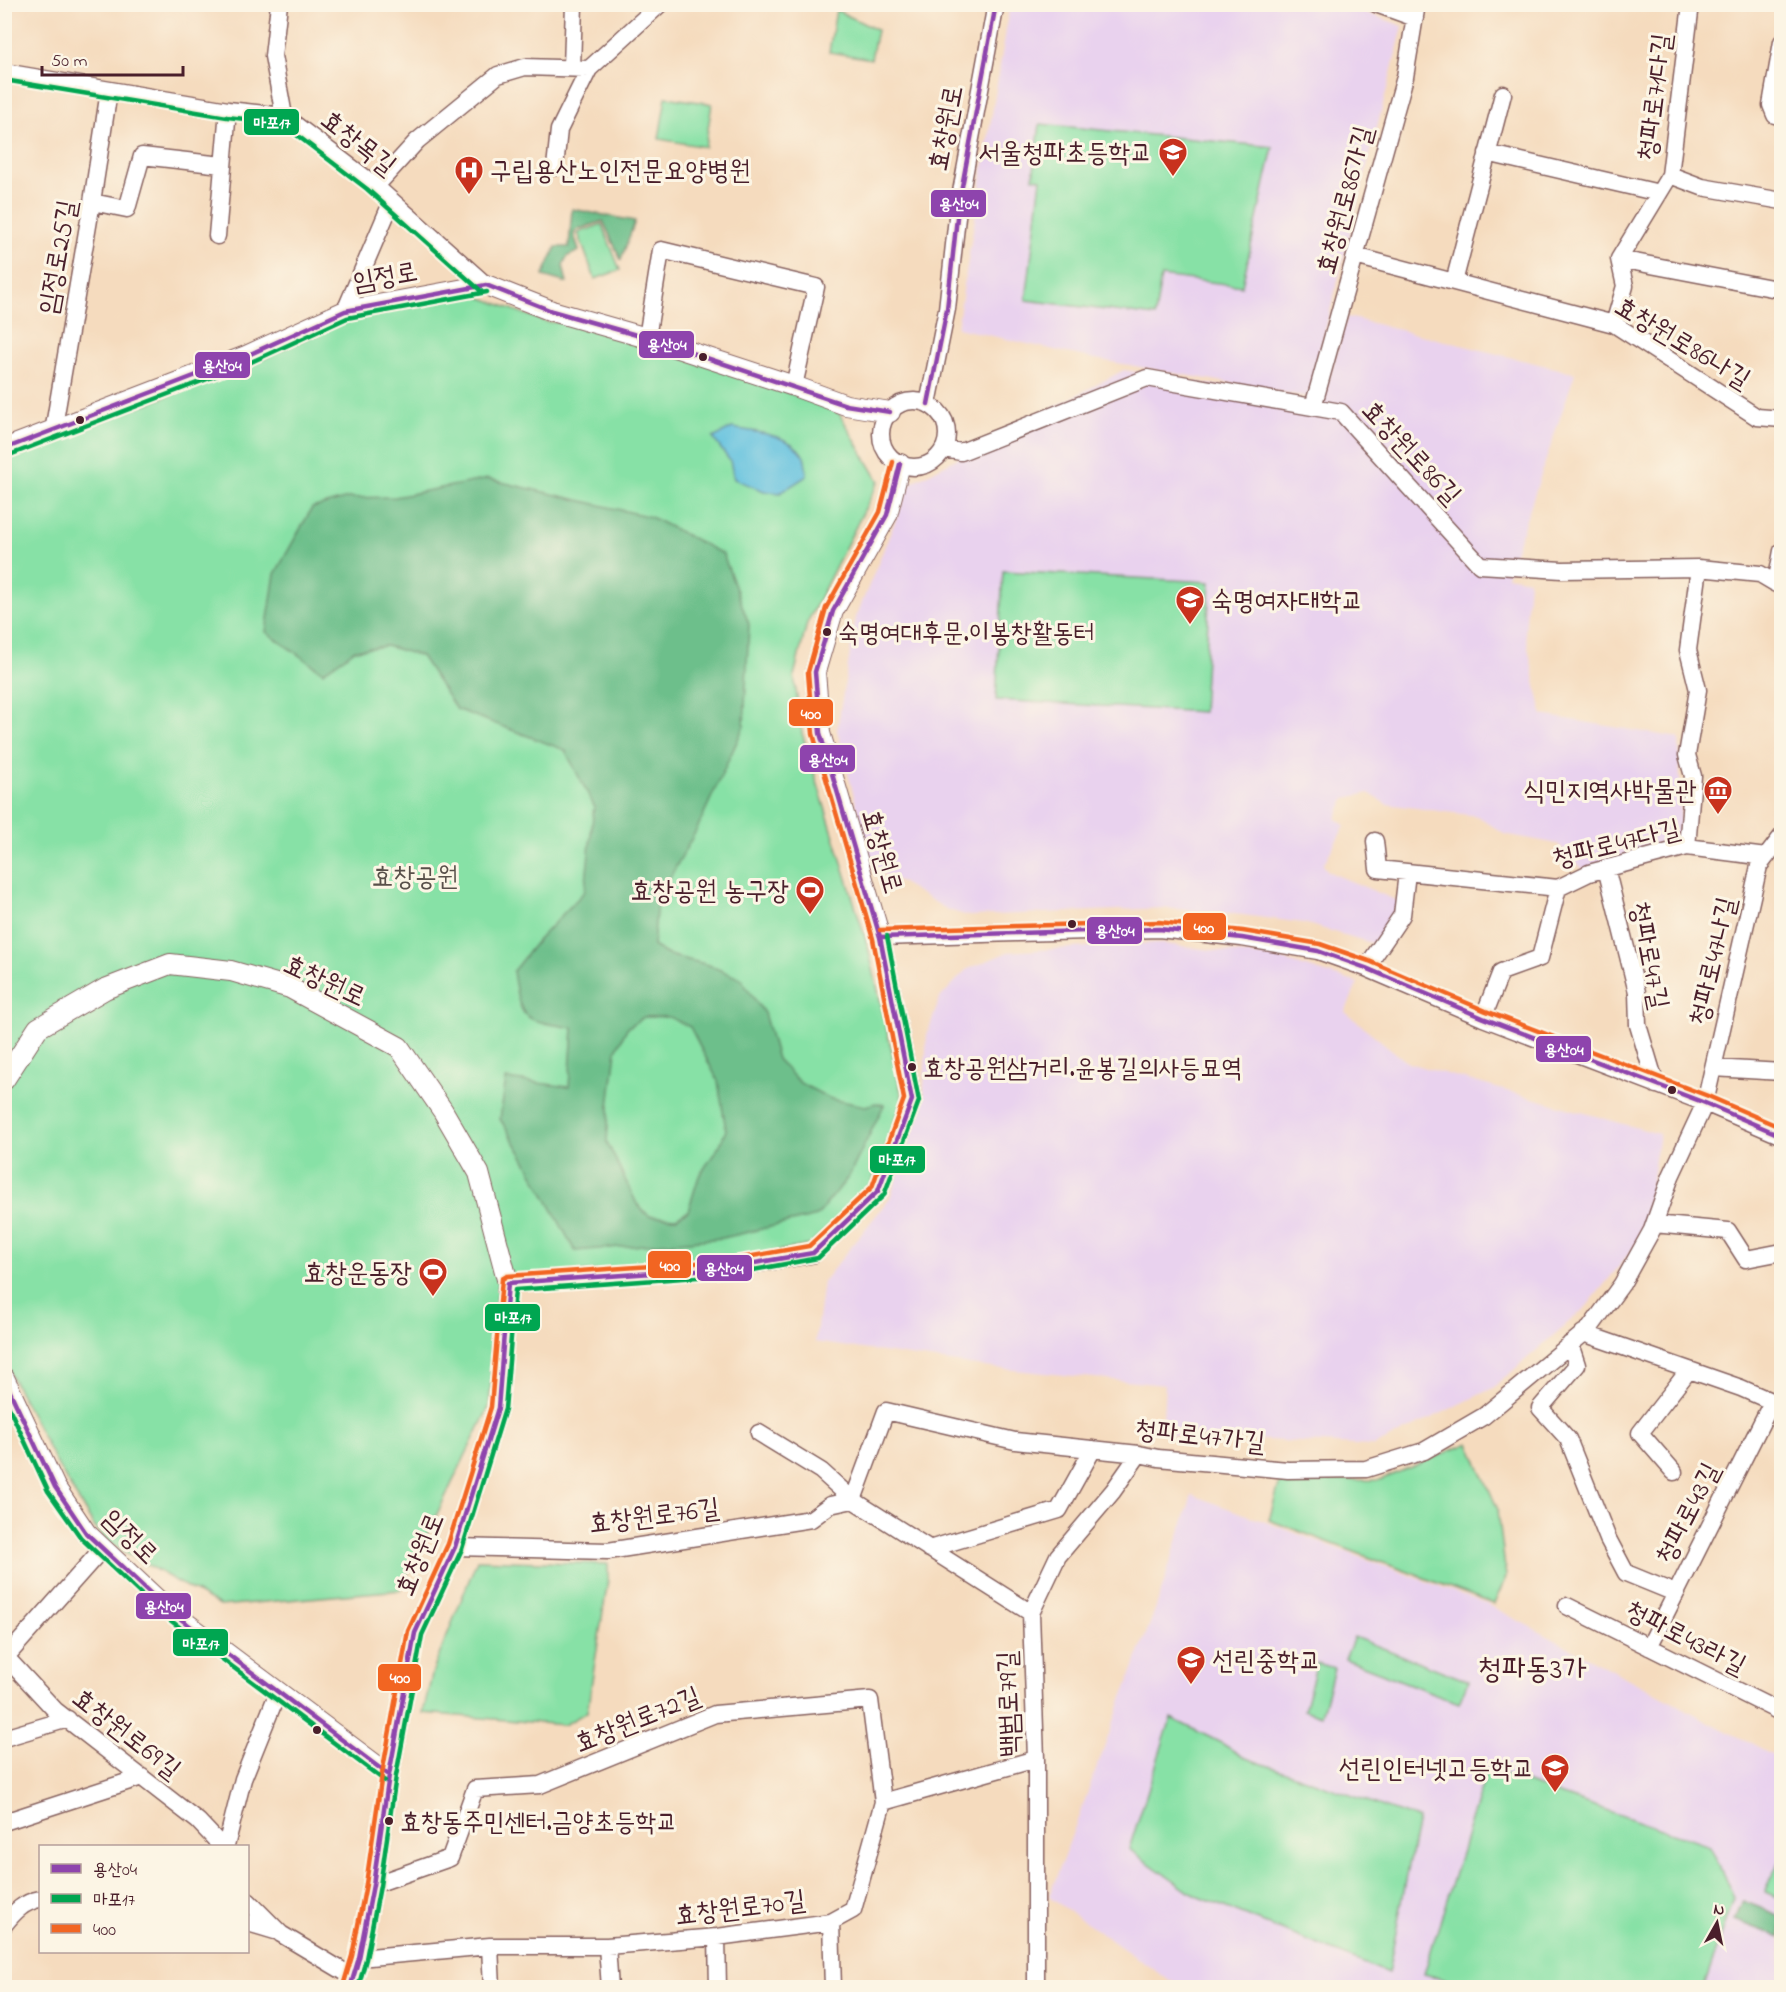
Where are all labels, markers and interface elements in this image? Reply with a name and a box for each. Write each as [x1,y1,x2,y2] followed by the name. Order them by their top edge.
[1629,31,1684,163] street label: 청파로71다길
[42,39,183,77] scale bar
[51,49,88,75] text: 50 m
[920,82,975,175] street label: 효창원로
[311,102,404,186] street label: 효창목길
[243,108,300,136] line badge: 마포17
[253,112,291,136] text: 마포17
[1308,122,1385,279] street label: 효창원로86가길
[978,135,1152,174] place label: 서울청파초등학교
[1157,136,1189,178] school or university icon: 서울청파초등학교
[490,153,751,192] place label: 구립용산노인전문요양병원
[453,154,485,196] hospital icon: 구립용산노인전문요양병원
[930,189,987,218] line badge: 용산04
[939,193,979,217] text: 용산04
[30,197,89,318] street label: 임정로25길
[350,254,421,303] street label: 임정로
[1606,288,1757,400] street label: 효창원로86나길
[638,330,695,359] line badge: 용산04
[647,334,687,358] text: 용산04
[194,351,251,379] line badge: 용산04
[697,351,709,363] unlabelled marker
[202,355,242,379] text: 용산04
[1351,393,1469,515] street label: 효창원로86길
[74,414,86,426] unlabelled marker
[1211,583,1363,622] place label: 숙명여자대학교
[1174,584,1206,626] school or university icon: 숙명여자대학교
[838,616,1094,654] place label: 숙명여대후문.이봉창활동터
[821,626,833,638] marker: 숙명여대후문.이봉창활동터
[788,698,834,727] line badge: 400
[800,703,821,727] text: 400
[799,744,856,773] line badge: 용산04
[808,749,848,773] text: 용산04
[1523,773,1697,812] place label: 식민지역사박물관
[1702,774,1734,816] museum icon: 식민지역사박물관
[850,805,911,899] street label: 효창원로
[1548,811,1685,880] street label: 청파로47다길
[372,859,458,898] park label: 효창공원
[630,873,789,912] place label: 효창공원 농구장
[794,874,826,916] sports icon: 효창공원 농구장
[1681,893,1748,1030] street label: 청파로47나길
[1618,898,1677,1013] street label: 청파로47길
[1182,912,1227,941] line badge: 400
[1086,916,1143,945] line badge: 용산04
[1193,917,1214,941] text: 400
[1066,918,1078,930] unlabelled marker
[1095,920,1135,944] text: 용산04
[276,946,372,1018] street label: 효창원로
[1535,1035,1592,1063] line badge: 용산04
[1544,1039,1584,1063] text: 용산04
[923,1051,1242,1089] place label: 효창공원삼거리.윤봉길의사등묘역
[906,1061,918,1073] marker: 효창공원삼거리.윤봉길의사등묘역
[1666,1084,1678,1096] unlabelled marker
[869,1145,926,1174] line badge: 마포17
[878,1149,916,1173] text: 마포17
[647,1250,692,1279] line badge: 400
[696,1254,753,1282] line badge: 용산04
[303,1255,412,1294] place label: 효창운동장
[659,1255,680,1279] text: 400
[417,1256,449,1298] sports icon: 효창운동장
[704,1258,744,1282] text: 용산04
[484,1303,541,1332] line badge: 마포17
[494,1307,532,1331] text: 마포17
[1133,1411,1267,1464] street label: 청파로47가길
[1647,1456,1732,1572] street label: 청파로43길
[587,1490,722,1545] street label: 효창원로76길
[92,1501,166,1575] street label: 임정로
[387,1507,456,1603] street label: 효창원로
[135,1592,192,1620] line badge: 용산04
[1618,1592,1752,1686] street label: 청파로43라길
[144,1596,184,1620] text: 용산04
[172,1628,229,1657] line badge: 마포17
[182,1633,220,1657] text: 마포17
[1212,1643,1321,1682] place label: 선린중학교
[1175,1644,1207,1686] school or university icon: 선린중학교
[1478,1649,1586,1693] district label: 청파동3가
[989,1650,1032,1758] street label: 백범로79길
[377,1663,422,1692] line badge: 400
[389,1667,410,1691] text: 400
[569,1678,707,1764] street label: 효창원로72길
[63,1680,188,1790] street label: 효창원로69길
[311,1724,323,1736] unlabelled marker
[1338,1751,1534,1790] place label: 선린인터넷고등학교
[1539,1752,1571,1794] school or university icon: 선린인터넷고등학교
[400,1805,677,1843] place label: 효창동주민센터.금양초등학교
[383,1815,395,1827] marker: 효창동주민센터.금양초등학교
[39,1845,249,1953] legend
[93,1858,138,1884] text: 용산04
[673,1882,808,1937] street label: 효창원로70길
[93,1888,136,1914] text: 마포17
[1687,1893,1747,1953] north arrow
[1712,1897,1726,1923] text: N
[93,1918,116,1944] text: 400

